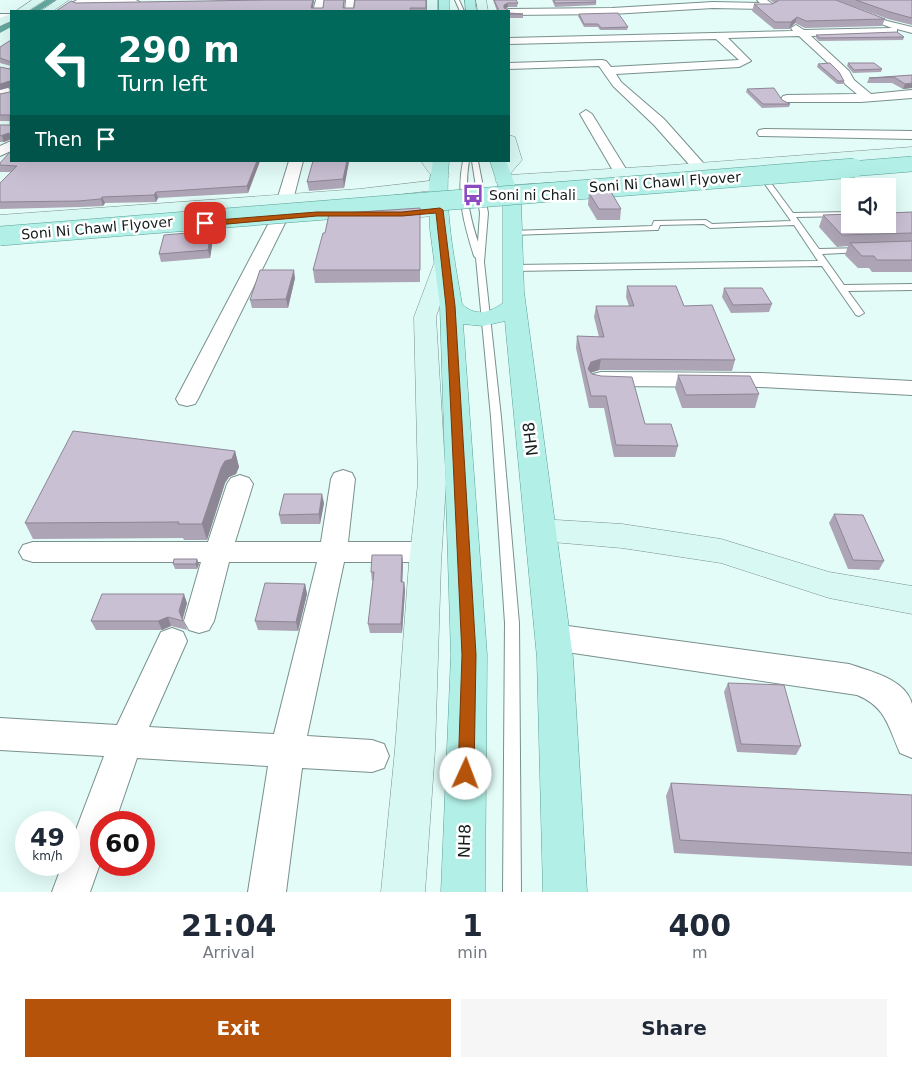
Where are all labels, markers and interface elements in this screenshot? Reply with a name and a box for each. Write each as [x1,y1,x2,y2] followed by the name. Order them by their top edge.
[35,30,100,95] icon: left
[118,30,240,70] text: 290 m
[118,71,207,96] text: Turn left
[92,125,120,153] icon: arrive
[35,128,82,150] text: Then
[589,169,742,195] street label: Soni Ni Chawl Flyover
[841,178,896,233] map controls
[841,178,896,233] button: sound
[460,182,486,208] bus stop icon: Soni ni Chali
[489,187,576,203] place label: Soni ni Chali
[184,202,226,244] pin
[191,209,219,237] icon: arrive
[21,213,174,243] street label: Soni Ni Chawl Flyover
[519,421,542,457] street label: NH8
[439,747,491,799] position arrow
[90,811,155,876] speed limit sign: 60
[30,823,65,852] text: 49
[454,824,475,858] street label: NH8
[32,849,63,863] text: km/h
[181,908,276,943] text: 21:04
[462,908,483,943] text: 1
[668,908,731,943] text: 400
[203,943,255,962] text: Arrival
[457,943,488,962] text: min
[692,943,708,962] text: m
[25,999,451,1057] button: Exit
[461,999,887,1057] button: Share

